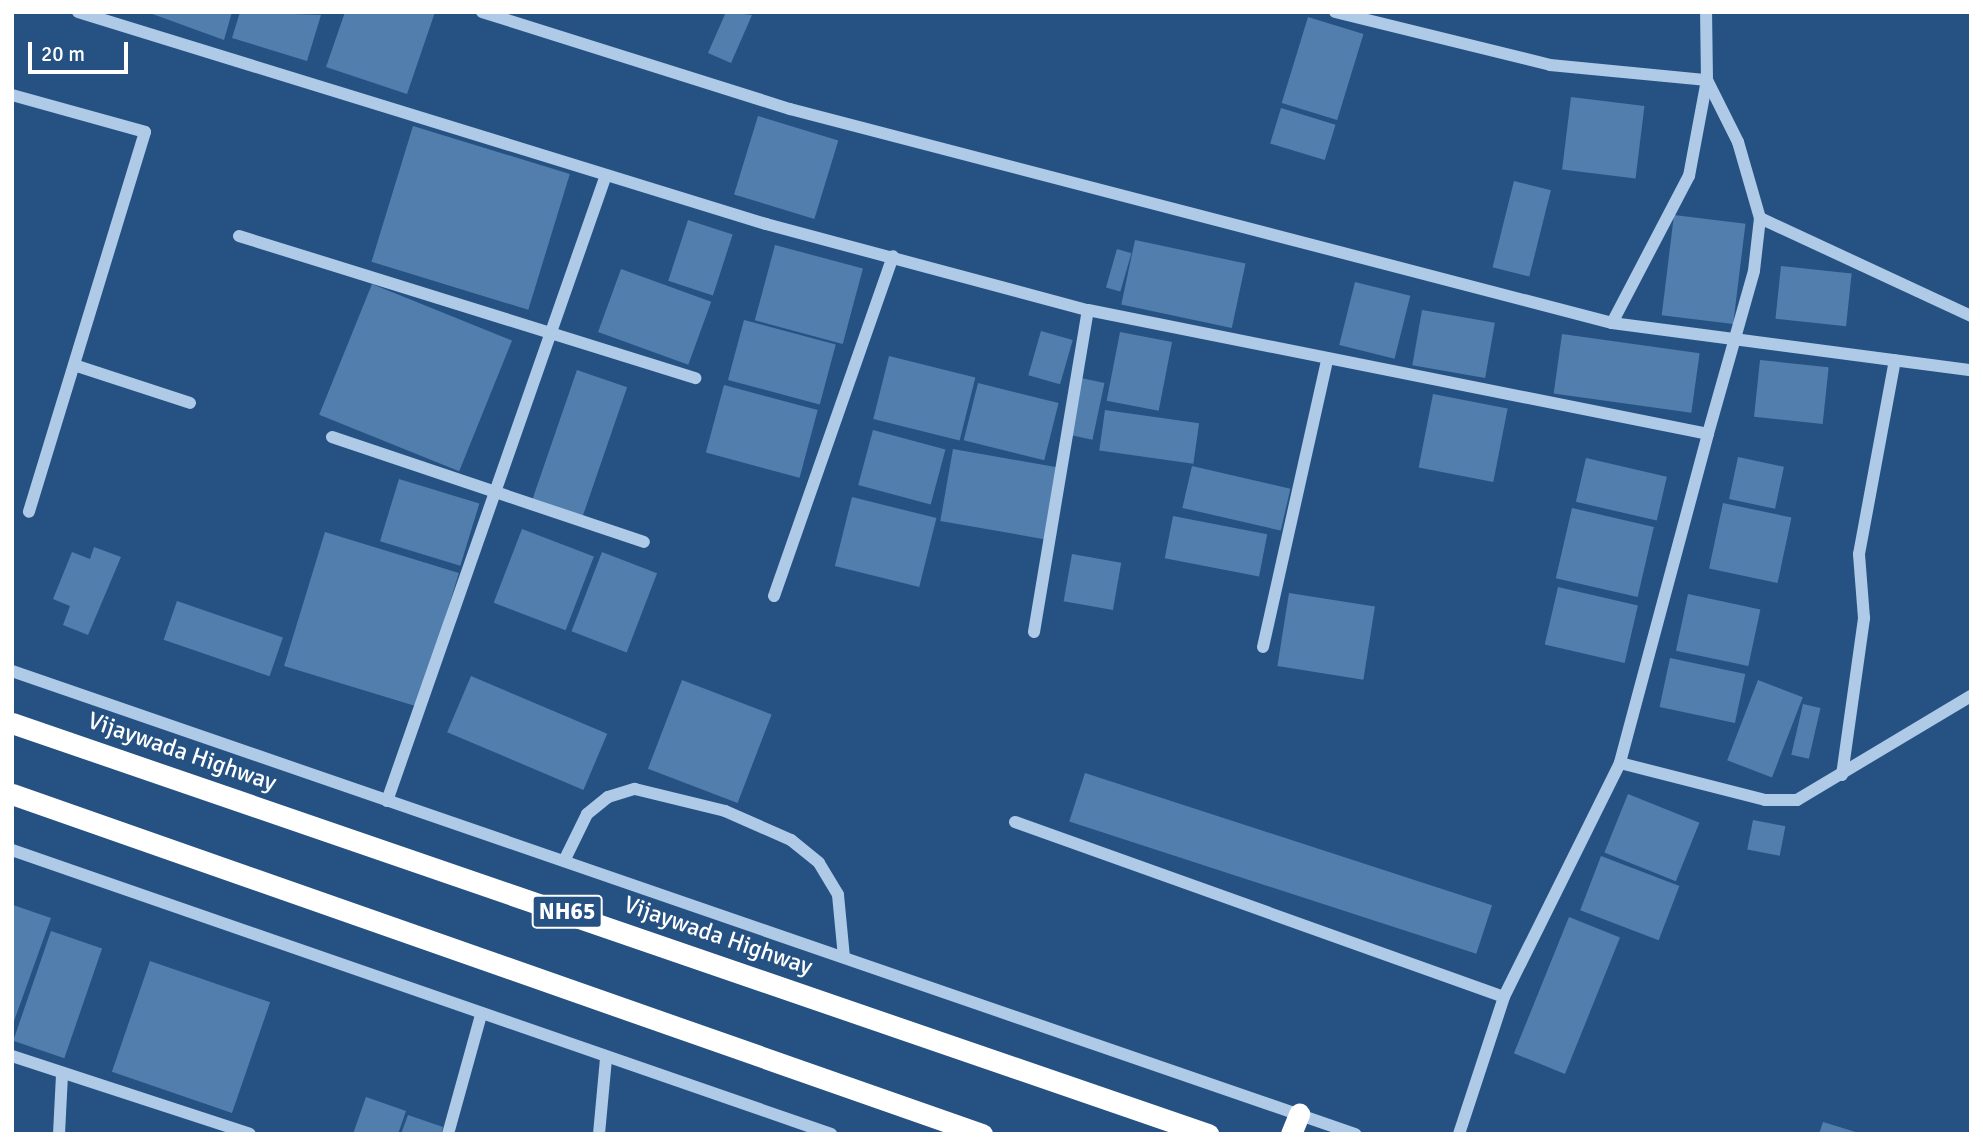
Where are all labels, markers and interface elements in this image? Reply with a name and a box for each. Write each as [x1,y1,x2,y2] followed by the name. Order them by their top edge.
[32,28,131,72] scale bar
[41,41,85,67] text: 20 m
[84,706,280,798] street label: Vijaywada Highway
[620,890,816,982] street label: Vijaywada Highway
[530,892,604,931] road number: NH65

